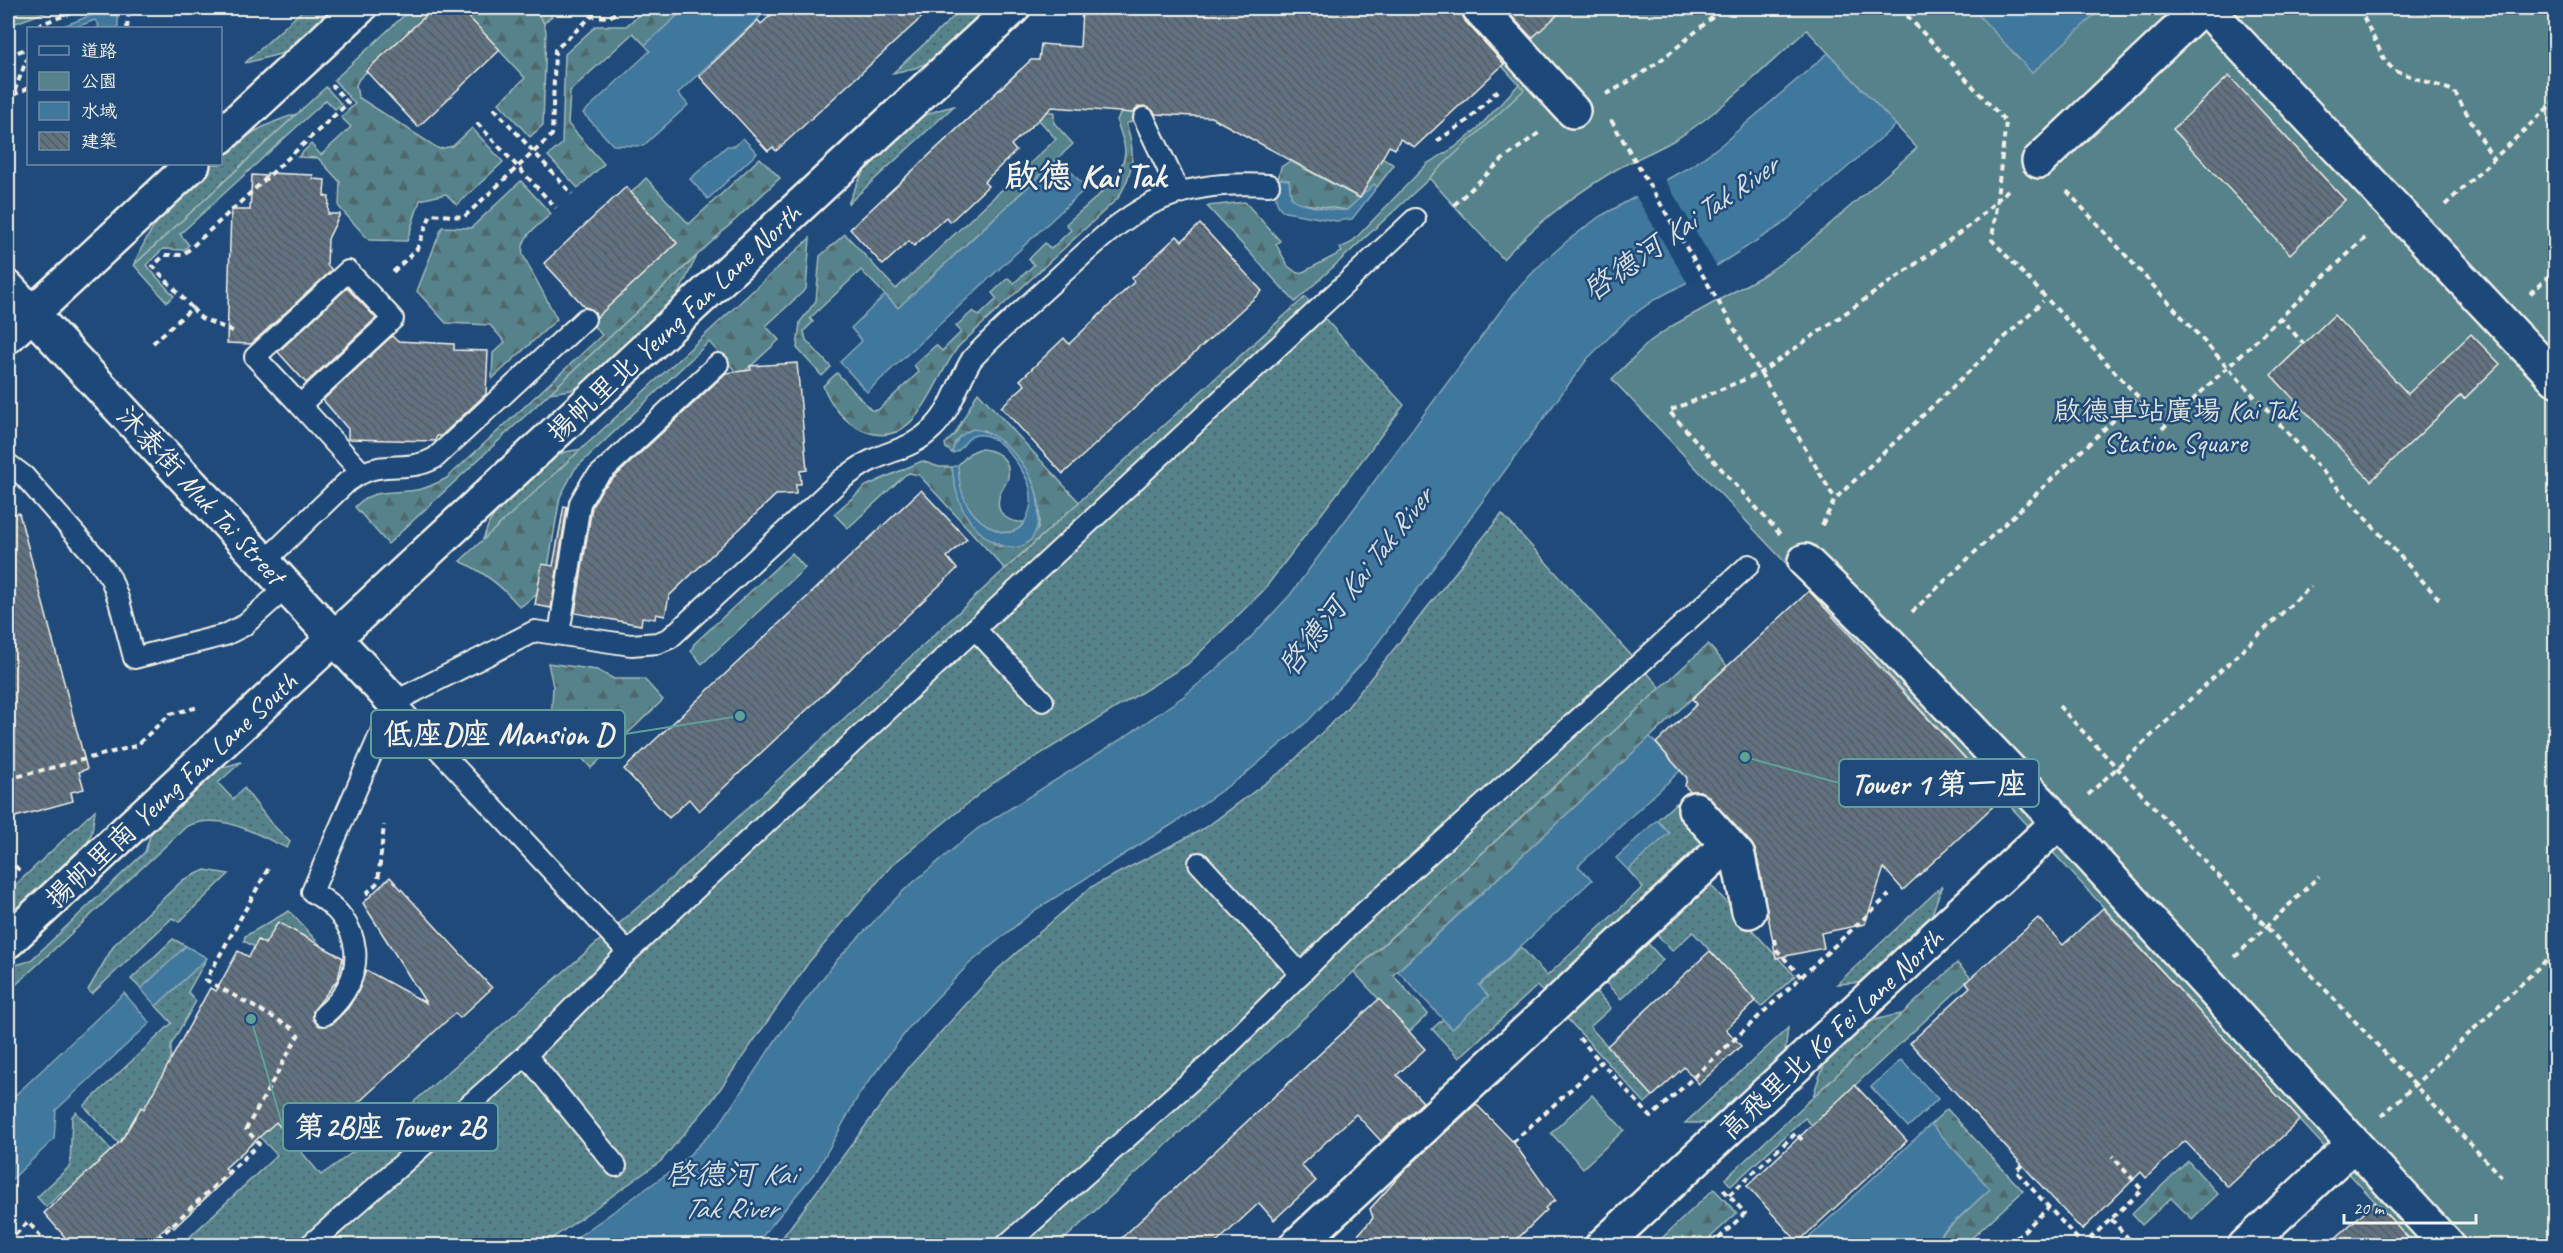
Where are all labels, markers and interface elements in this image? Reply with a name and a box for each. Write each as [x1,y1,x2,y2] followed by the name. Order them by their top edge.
[27,27,222,165] legend
[81,40,117,62] text: 道路
[81,70,117,92] text: 公園
[81,100,117,122] text: 水域
[81,130,117,152] text: 建築
[1575,144,1789,309] water label: 啓德河 Kai Tak River
[1004,154,1169,197] district label: 啟德 Kai Tak
[540,195,810,450] street label: 揚帆里北 Yeung Fan Lane North
[2053,393,2300,460] park label: 啟德車站廣場 Kai Tak Station Square
[109,399,295,594] street label: 沐泰街 Muk Tai Street
[1269,476,1444,684] water label: 啓德河 Kai Tak River
[38,664,304,916] street label: 揚帆里南 Yeung Fan Lane South
[371,710,625,758] callout: 低座D座 Mansion D
[383,715,616,753] text: 低座D座 Mansion D
[1839,759,2039,807] callout: Tower 1 第一座
[1851,765,2027,803] text: Tower 1 第一座
[1712,920,1952,1147] street label: 高飛里北 Ko Fei Lane North
[283,1103,498,1151] callout: 第2B座 Tower 2B
[295,1108,488,1146] text: 第2B座 Tower 2B
[665,1155,802,1227] water label: 啓德河 Kai Tak River
[2344,1187,2476,1225] scale bar
[2353,1197,2386,1219] text: 20 m

